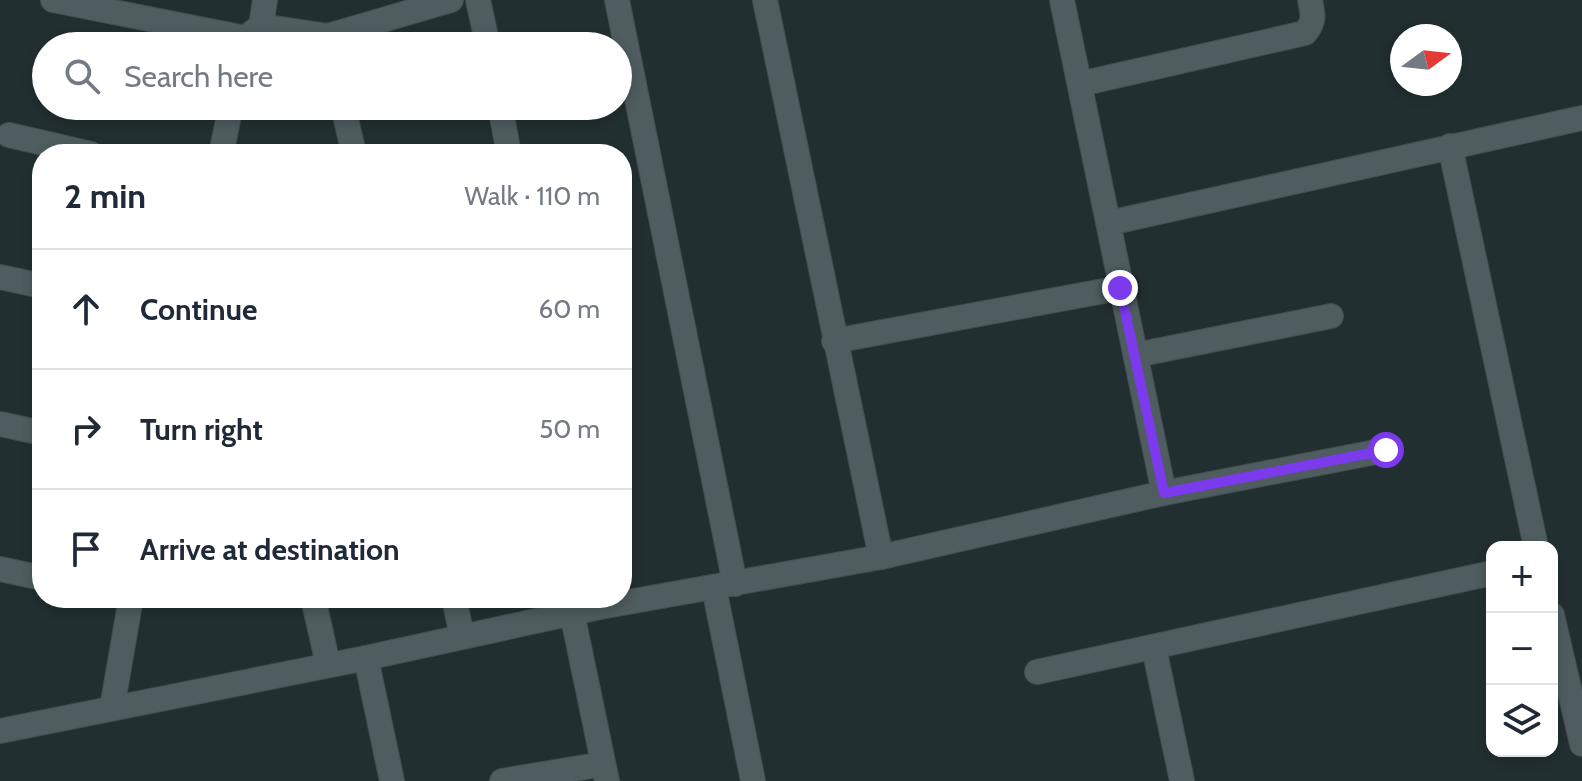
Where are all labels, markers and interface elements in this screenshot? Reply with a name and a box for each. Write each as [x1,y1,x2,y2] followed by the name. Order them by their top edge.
[1390,24,1462,96] north arrow
[32,32,632,120] search box
[60,54,104,98] icon: search
[124,58,273,95] text: Search here
[64,175,146,217] text: 2 min
[465,180,600,212] text: Walk · 110 m
[1102,270,1138,306] route end
[64,287,108,331] icon: ahead
[140,291,257,328] text: Continue
[538,293,600,325] text: 60 m
[64,407,108,451] icon: right
[140,411,263,448] text: Turn right
[539,413,600,445] text: 50 m
[1368,432,1404,468] route start
[64,527,108,571] icon: arrive
[140,531,400,568] text: Arrive at destination
[1486,541,1558,757] map controls
[1486,541,1558,613] button: +
[1486,613,1558,685] button: −
[1486,685,1558,757] button: layers

